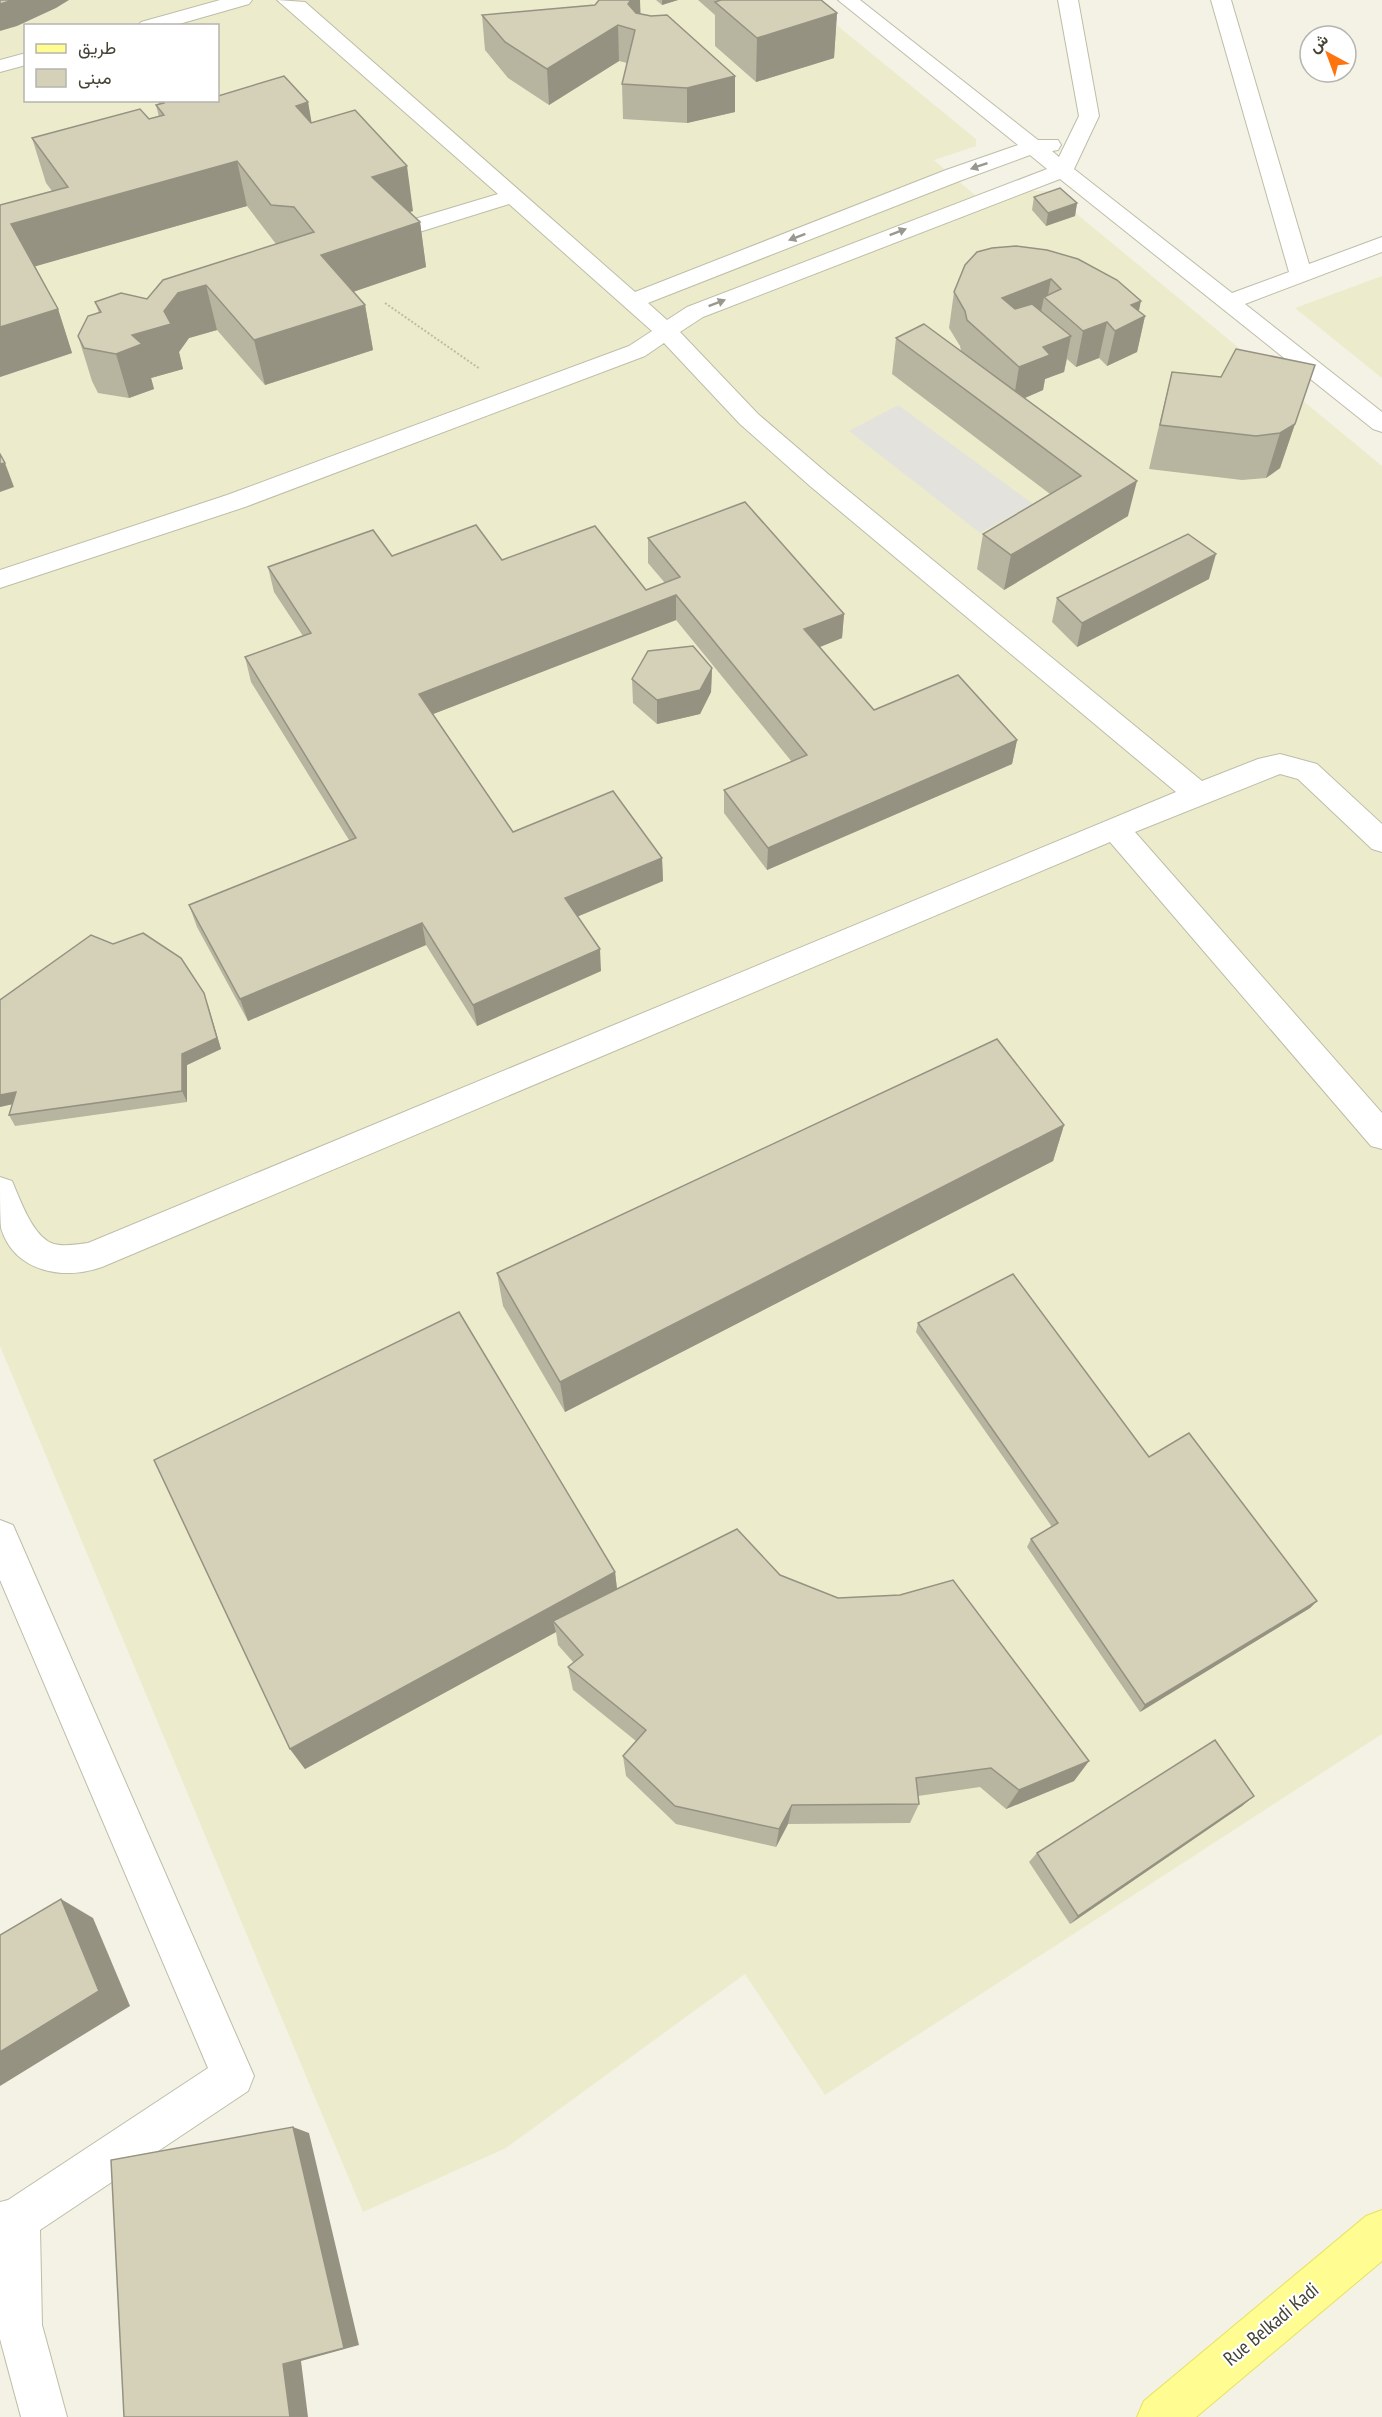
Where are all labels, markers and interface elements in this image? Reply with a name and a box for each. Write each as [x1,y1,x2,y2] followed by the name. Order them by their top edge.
[24,24,219,102] legend
[1298,24,1358,84] north arrow
[1304,29,1332,57] text: ش
[78,36,116,59] text: طريق
[78,66,112,89] text: مبنى
[969,162,987,172] one-way arrow
[890,227,908,237] one-way arrow
[787,232,805,242] one-way arrow
[708,298,726,308] one-way arrow
[1218,2277,1324,2371] street label: Rue Belkadi Kadi

